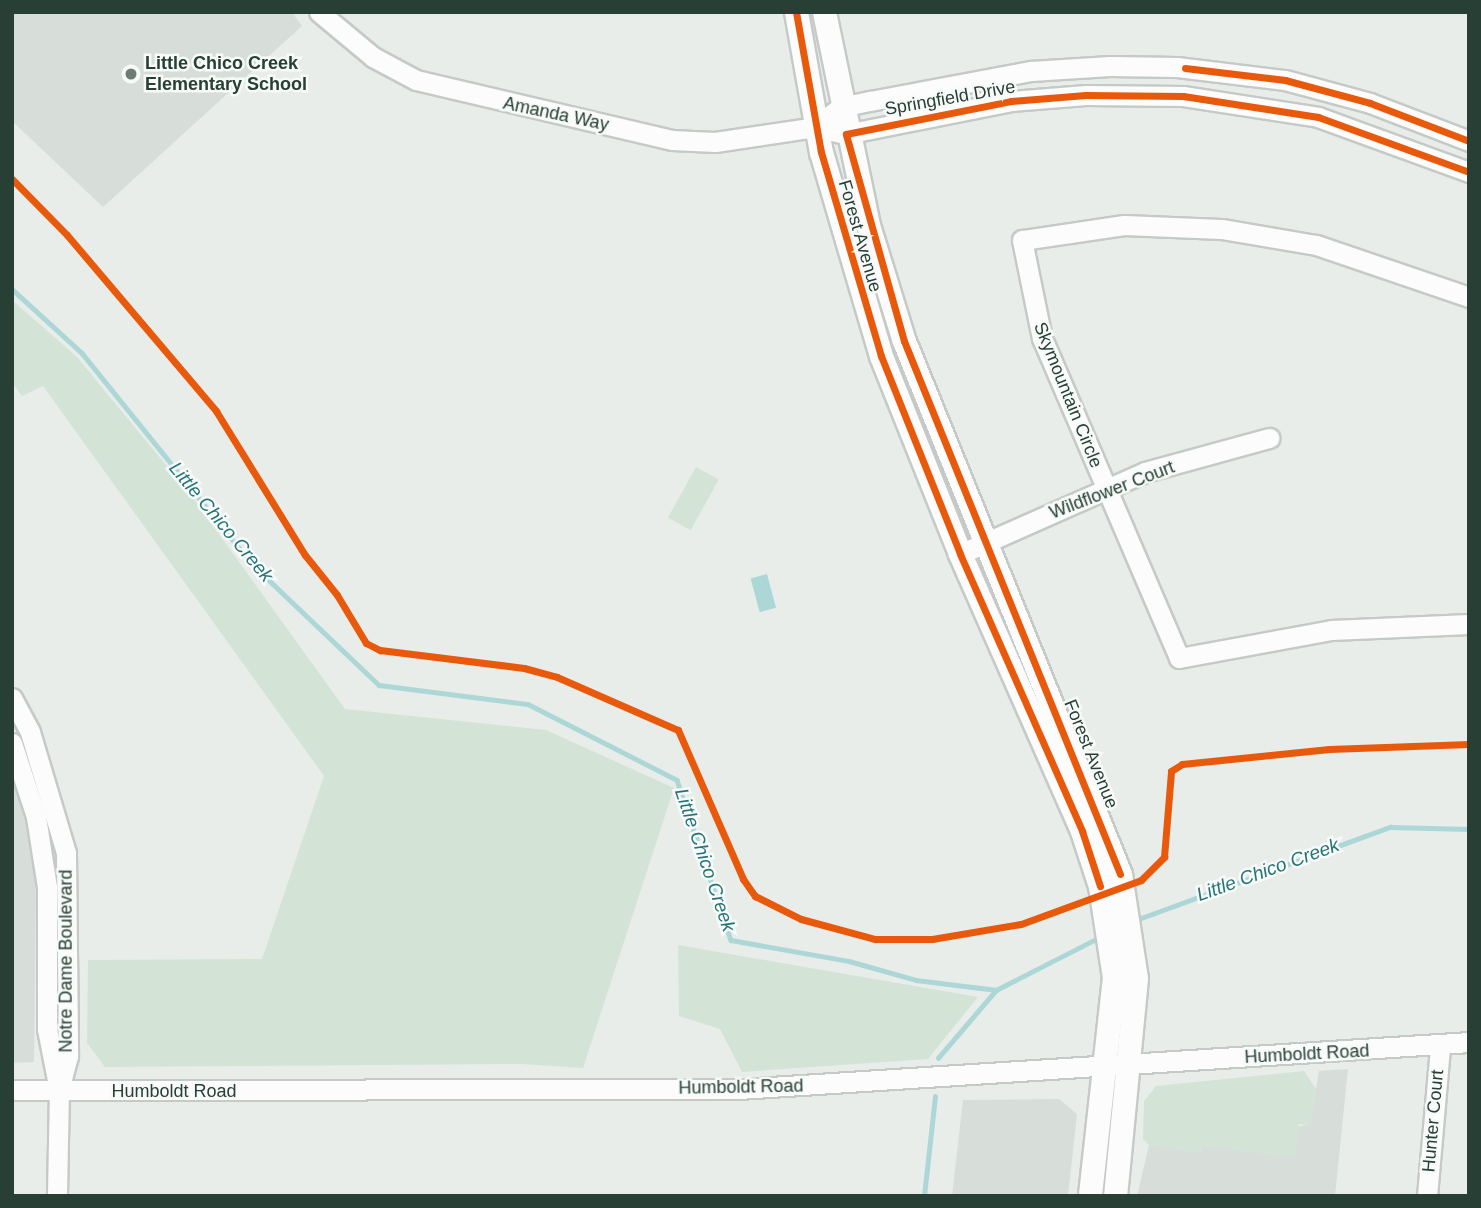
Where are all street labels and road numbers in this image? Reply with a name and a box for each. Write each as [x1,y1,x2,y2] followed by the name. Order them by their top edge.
[883,76,1017,120] street label: Springfield Drive
[501,92,611,136] street label: Amanda Way
[834,177,886,295] street label: Forest Avenue
[1029,319,1107,471] street label: Skymountain Circle
[1046,456,1178,524] street label: Wildflower Court
[1059,696,1123,812] street label: Forest Avenue
[55,869,77,1053] street label: Notre Dame Boulevard
[1244,1040,1370,1068] street label: Humboldt Road
[1418,1069,1448,1173] street label: Hunter Court
[678,1075,804,1099] street label: Humboldt Road
[111,1080,237,1102] street label: Humboldt Road

